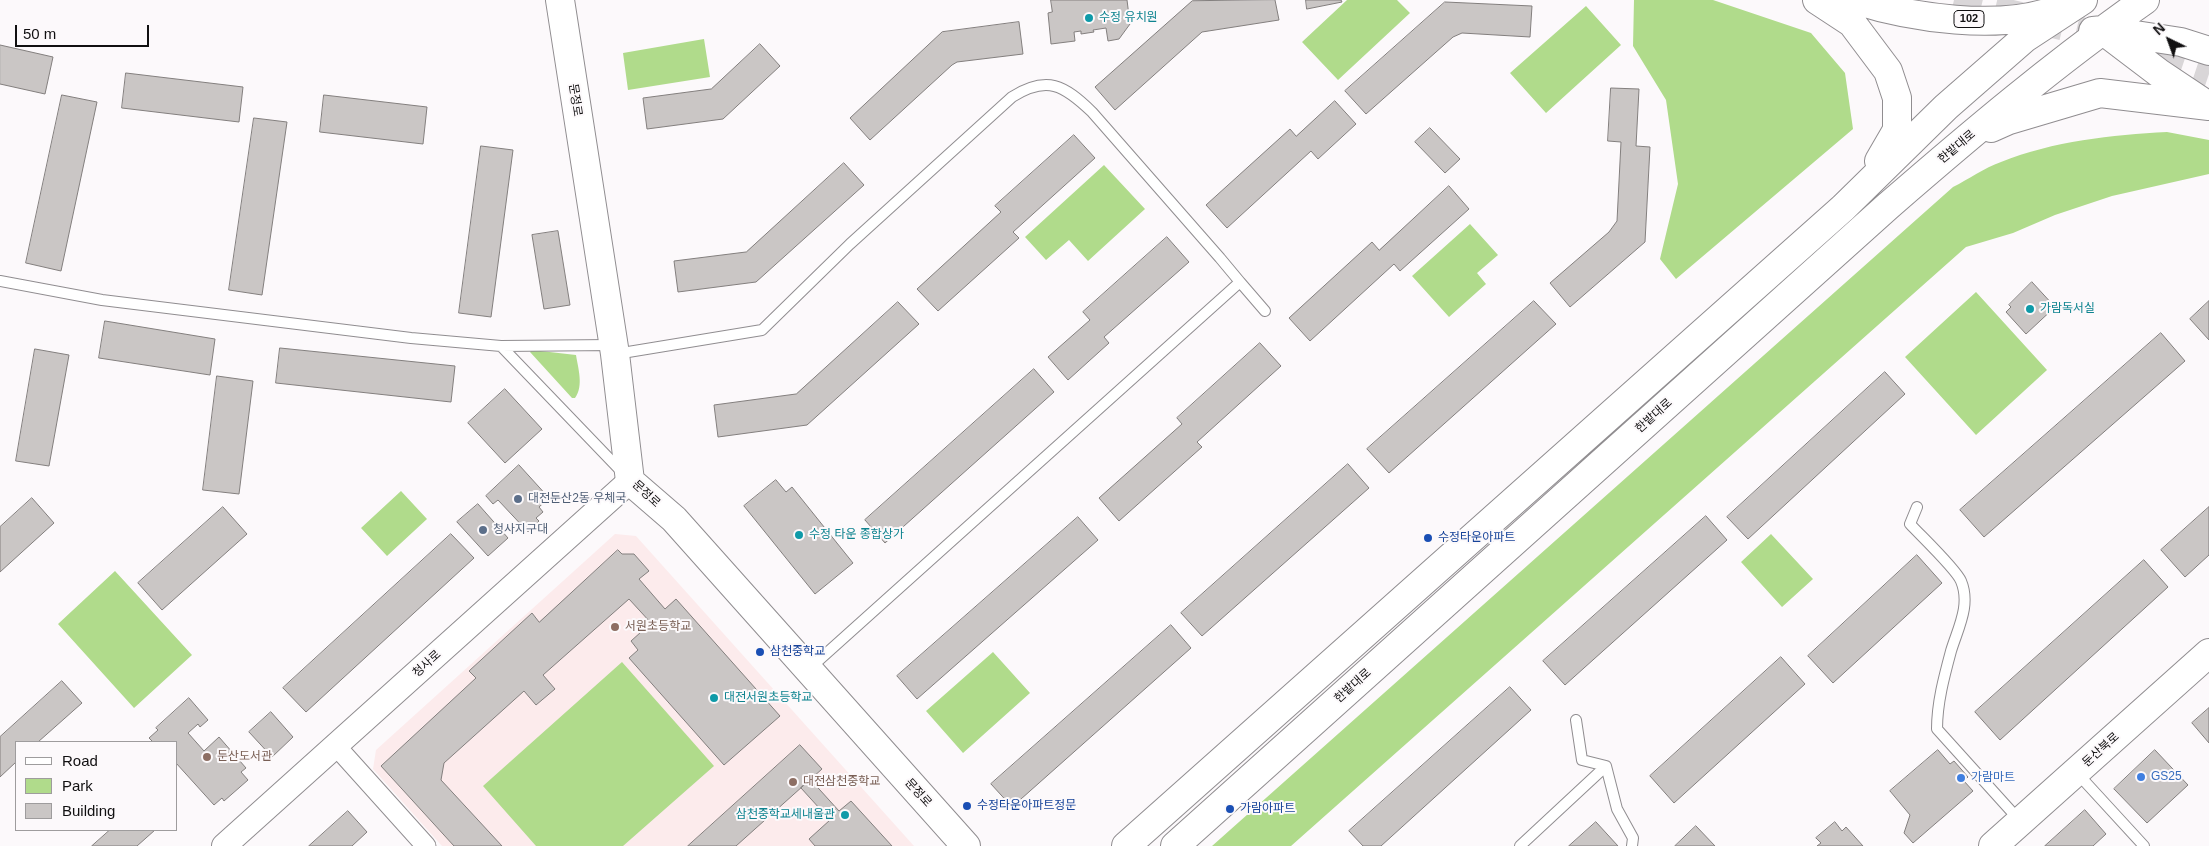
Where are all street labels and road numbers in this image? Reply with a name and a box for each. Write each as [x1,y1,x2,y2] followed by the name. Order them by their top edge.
[1954,10,1984,28] road number: 102
[565,83,585,117] street label: 문정로
[1935,127,1979,167] street label: 한밭대로
[1633,396,1675,436] street label: 한밭대로
[629,477,663,511] street label: 문정로
[410,648,444,680] street label: 청사로
[1332,666,1374,706] street label: 한밭대로
[2080,730,2122,770] street label: 둔산북로
[902,776,934,810] street label: 문정로

